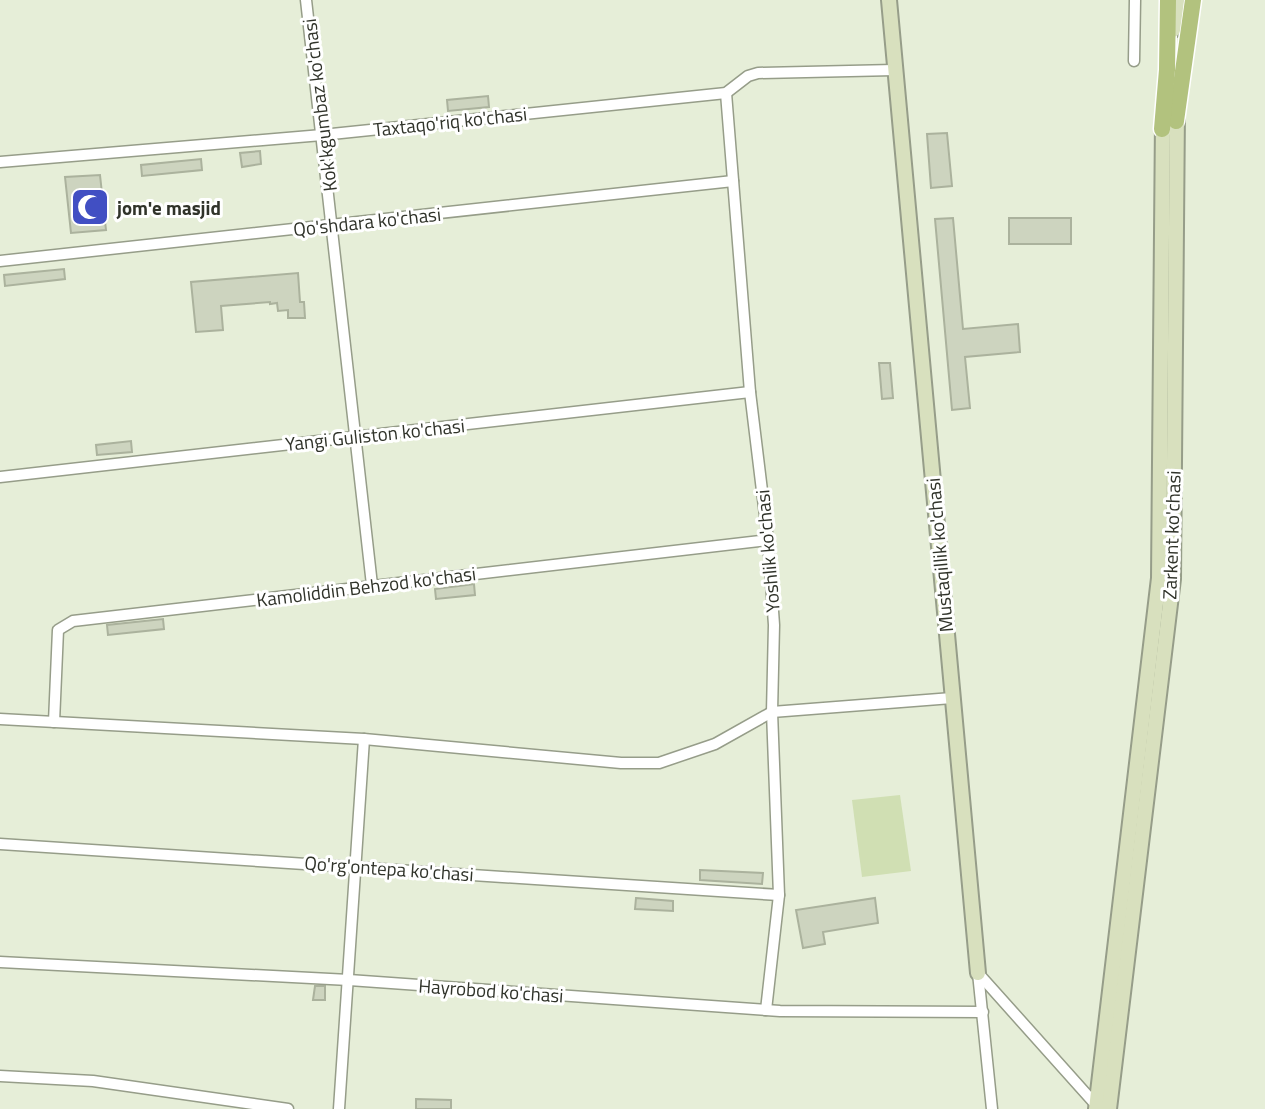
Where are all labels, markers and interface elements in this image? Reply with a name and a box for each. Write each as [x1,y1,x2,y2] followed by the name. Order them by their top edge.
[294,17,344,193] street label: Kok'kgumbaz ko'chasi
[372,99,528,143] street label: Taxtaqo'riq ko'chasi
[69,186,111,228] mosque icon: jom'e masjid
[116,193,221,222] place label: jom'e masjid
[292,199,442,243] street label: Qo'shdara ko'chasi
[284,410,466,458] street label: Yangi Guliston ko'chasi
[1154,470,1188,600] street label: Zarkent ko'chasi
[918,477,960,633] street label: Mustaqillik ko'chasi
[747,488,787,614] street label: Yoshlik ko'chasi
[255,558,477,614] street label: Kamoliddin Behzod ko'chasi
[303,848,475,888] street label: Qo'rg'ontepa ko'chasi
[417,970,565,1010] street label: Hayrobod ko'chasi

